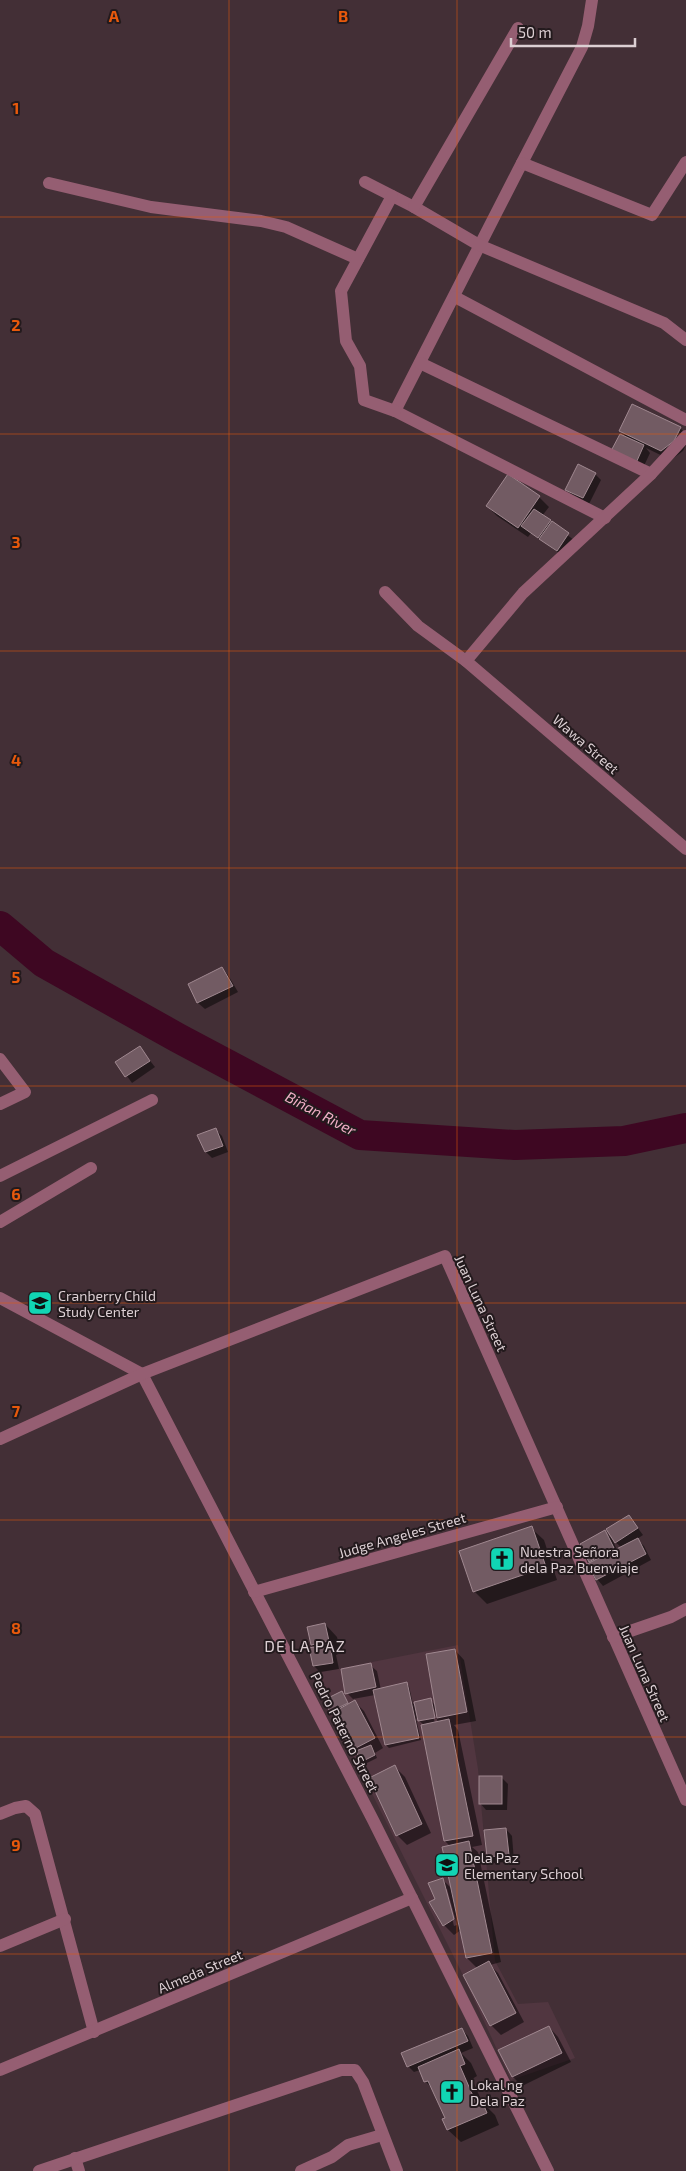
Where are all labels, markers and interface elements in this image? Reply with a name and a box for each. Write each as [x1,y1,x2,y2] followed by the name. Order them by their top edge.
[109,6,120,25] text: A
[338,6,348,25] text: B
[511,15,635,47] scale bar
[518,23,552,41] text: 50 m
[13,98,19,117] text: 1
[11,315,21,334] text: 2
[11,532,21,551] text: 3
[549,711,623,777] street label: Wawa Street
[11,750,21,769] text: 4
[12,967,21,986] text: 5
[283,1087,360,1140] water label: Biñan River
[11,1184,21,1203] text: 6
[451,1252,511,1354] street label: Juan Luna Street
[58,1287,156,1320] place label: Cranberry Child Study Center
[27,1290,53,1316] school or university icon: Cranberry Child Study Center
[12,1401,21,1420] text: 7
[336,1509,468,1561] street label: Judge Angeles Street
[520,1543,639,1576] place label: Nuestra Señora dela Paz Buenviaje
[489,1546,515,1572] church icon: Nuestra Señora dela Paz Buenviaje
[11,1618,21,1637] text: 8
[616,1622,674,1724] street label: Juan Luna Street
[264,1636,346,1655] district label: DE LA PAZ
[307,1669,383,1795] street label: Pedro Paterno Street
[11,1835,21,1854] text: 9
[464,1849,584,1882] place label: Dela Paz Elementary School
[434,1852,460,1878] school or university icon: Dela Paz Elementary School
[155,1946,245,1996] street label: Almeda Street
[470,2076,525,2109] place label: Lokal ng Dela Paz
[439,2079,465,2105] church icon: Lokal ng Dela Paz

